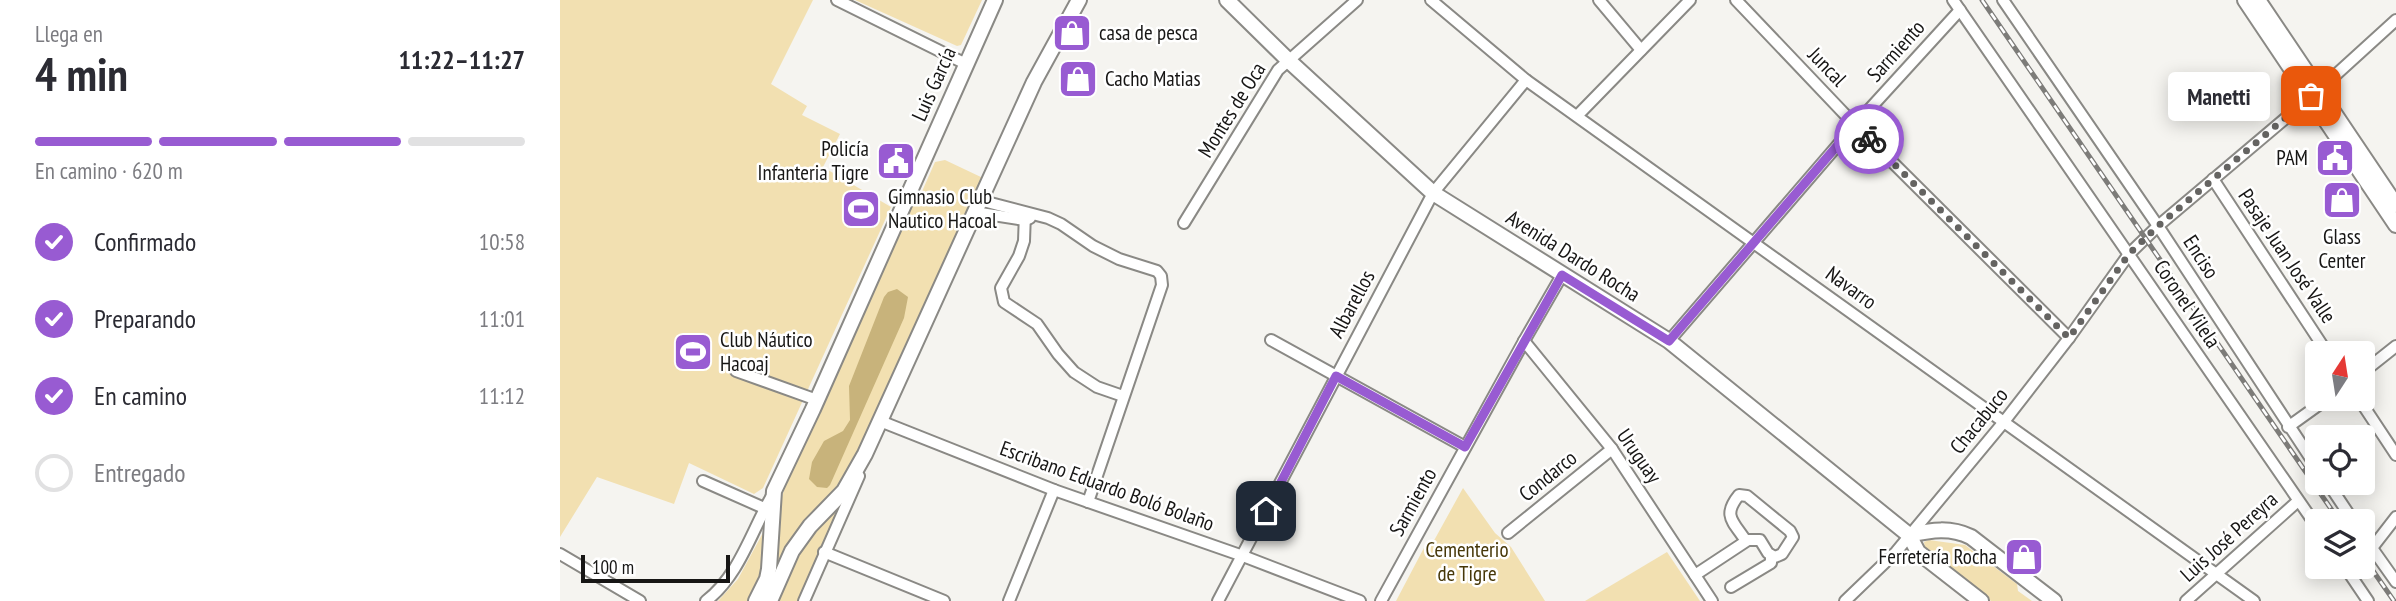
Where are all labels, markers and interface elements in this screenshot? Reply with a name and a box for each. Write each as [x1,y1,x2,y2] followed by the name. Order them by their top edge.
[1051,12,1093,54] shop icon: casa de pesca
[1861,14,1930,87] street label: Sarmiento
[35,19,103,48] text: Llega en
[1099,19,1198,46] place label: casa de pesca
[1802,41,1852,92] street label: Juncal
[905,42,962,125] street label: Luis García
[398,43,525,76] text: 11:22–11:27
[35,44,128,104] text: 4 min
[1192,57,1271,162] street label: Montes de Oca
[1057,58,1099,100] shop icon: Cacho Matias
[1105,65,1201,92] place label: Cacho Matias
[2281,66,2341,126] pin
[2168,72,2269,120] callout: Manetti
[2292,77,2330,115] icon: bag
[2187,82,2251,111] text: Manetti
[1834,104,1904,174] courier
[1850,120,1888,158] icon: bike
[758,135,869,186] place label: Policía Infanteria Tigre
[2314,137,2356,179] public building icon: PAM
[875,140,917,182] public building icon: Policía Infanteria Tigre
[2276,144,2308,171] place label: PAM
[35,156,183,185] text: En camino · 620 m
[2321,179,2363,221] shop icon: Glass Center
[888,183,997,234] place label: Gimnasio Club Nautico Hacoal
[2233,183,2342,328] street label: Pasaje Juan José Valle
[840,188,882,230] sports icon: Gimnasio Club Nautico Hacoal
[1501,204,1645,308] street label: Avenida Dardo Rocha
[35,223,73,261] icon: check
[2319,223,2366,274] place label: Glass Center
[94,225,196,258] text: Confirmado
[479,227,525,256] text: 10:58
[2177,230,2225,284] street label: Enciso
[2148,254,2227,353] street label: Coronel Vilela
[1820,260,1882,315] street label: Navarro
[1323,265,1381,342] street label: Albarellos
[35,300,73,338] icon: check
[94,302,196,335] text: Preparando
[479,304,525,333] text: 11:01
[720,326,813,377] place label: Club Náutico Hacoaj
[672,331,714,373] sports icon: Club Náutico Hacoaj
[2305,341,2375,411] north arrow
[2305,341,2375,579] map controls
[35,377,73,415] icon: check
[94,379,187,412] text: En camino
[479,381,525,410] text: 11:12
[1944,382,2014,459] street label: Chacabuco
[1611,423,1668,488] street label: Uruguay
[2305,425,2375,495] button: locate
[996,434,1218,537] street label: Escribano Eduardo Boló Bolaño
[1513,444,1582,507] street label: Condarco
[94,456,186,489] text: Entregado
[1383,463,1442,541] street label: Sarmiento
[1236,481,1296,541] pin
[2174,486,2283,587] street label: Luis José Pereyra
[1247,492,1285,530] icon: home
[2305,509,2375,579] button: layers
[1426,536,1508,587] park label: Cementerio de Tigre
[2003,536,2045,578] shop icon: Ferretería Rocha
[1879,543,1997,570] place label: Ferretería Rocha
[581,552,730,584] scale bar
[592,555,634,579] text: 100 m

